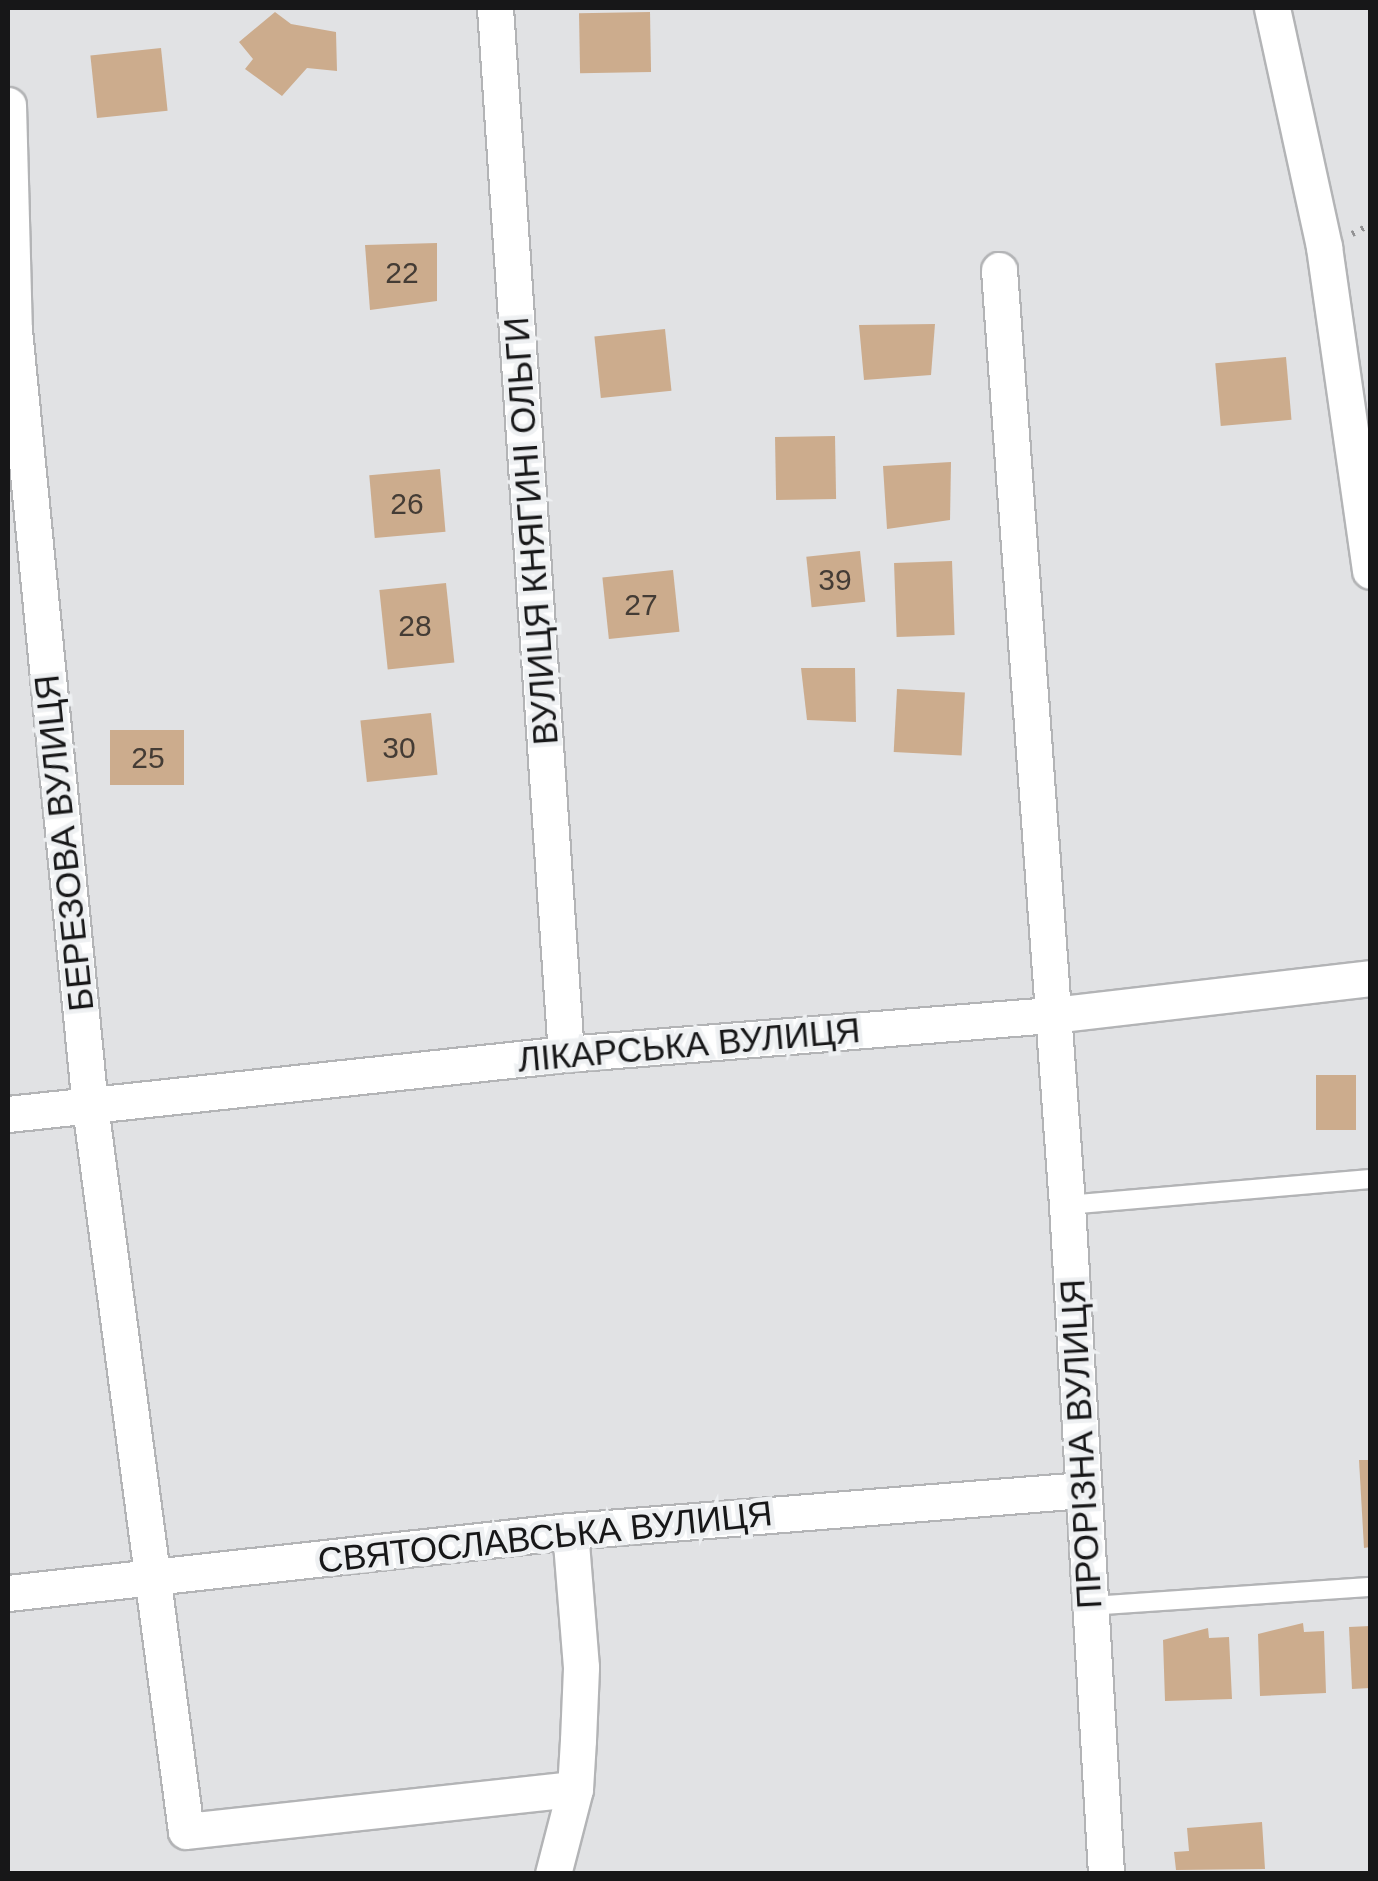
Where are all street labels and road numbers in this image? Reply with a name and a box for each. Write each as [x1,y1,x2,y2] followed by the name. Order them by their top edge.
[495,316,567,746] street label: ВУЛИЦЯ КНЯГИНІ ОЛЬГИ
[25,673,103,1013] street label: БЕРЕЗОВА ВУЛИЦЯ
[516,1009,862,1081] street label: ЛІКАРСЬКА ВУЛИЦЯ
[1051,1278,1111,1610] street label: ПРОРІЗНА ВУЛИЦЯ
[316,1492,774,1582] street label: СВЯТОСЛАВСЬКА ВУЛИЦЯ

